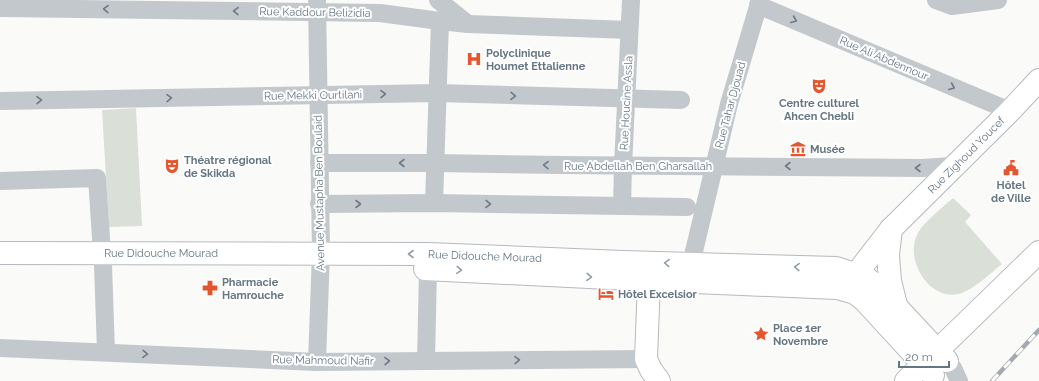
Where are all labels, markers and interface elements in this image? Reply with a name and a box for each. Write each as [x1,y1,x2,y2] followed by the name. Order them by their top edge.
[103,5,109,13] one-way arrow
[259,5,371,20] street label: Rue Kaddour Belizidia
[233,6,239,15] one-way arrow
[789,15,797,23] one-way arrow
[837,34,930,83] street label: Rue Ali Abdennour
[486,47,586,73] place label: Polyclinique Houmet Ettalienne
[465,50,483,68] hospital icon: Polyclinique Houmet Ettalienne
[618,55,635,151] street label: Rue Houcine Assla
[713,60,748,150] street label: Rue Tahar Djouad
[810,77,828,95] theatre icon: Centre culturel Ahcen Chebli
[948,82,956,90] one-way arrow
[264,88,362,103] street label: Rue Mekki Ourtilani
[380,90,386,98] one-way arrow
[510,91,516,100] one-way arrow
[166,93,172,102] one-way arrow
[36,96,42,104] one-way arrow
[779,97,860,123] place label: Centre culturel Ahcen Chebli
[925,114,1008,196] street label: Rue Zighoud Youcef
[312,115,327,271] street label: Avenue Mustapha Ben Boulaid
[789,140,807,158] museum icon: Musée
[810,143,845,156] place label: Musée
[184,154,272,180] place label: Théatre régional de Skikda
[163,157,181,175] theatre icon: Théatre régional de Skikda
[399,159,405,167] one-way arrow
[1002,159,1020,177] public building icon: Hôtel de Ville
[564,160,712,173] street label: Rue Abdellah Ben Gharsallah
[543,161,549,169] one-way arrow
[785,162,791,170] one-way arrow
[915,164,921,172] one-way arrow
[991,179,1031,205] place label: Hôtel de Ville
[355,200,361,208] one-way arrow
[485,200,491,208] one-way arrow
[104,247,218,260] street label: Rue Didouche Mourad
[428,248,542,265] street label: Rue Didouche Mourad
[408,249,414,258] one-way arrow
[664,259,670,268] one-way arrow
[794,263,800,272] one-way arrow
[456,266,462,275] one-way arrow
[586,273,592,281] one-way arrow
[222,276,284,302] place label: Pharmacie Hamrouche
[201,279,219,297] pharmacy icon: Pharmacie Hamrouche
[597,285,615,303] hotel icon: Hôtel Excelsior
[618,288,698,301] place label: Hôtel Excelsior
[773,322,829,348] place label: Place 1er Novembre
[752,325,770,343] place icon: Place 1er Novembre
[899,343,949,369] scale bar
[142,349,148,358] one-way arrow
[905,350,933,364] text: 20 m
[272,353,374,368] street label: Rue Mahmoud Nafir
[514,356,520,364] one-way arrow
[384,357,390,365] one-way arrow

